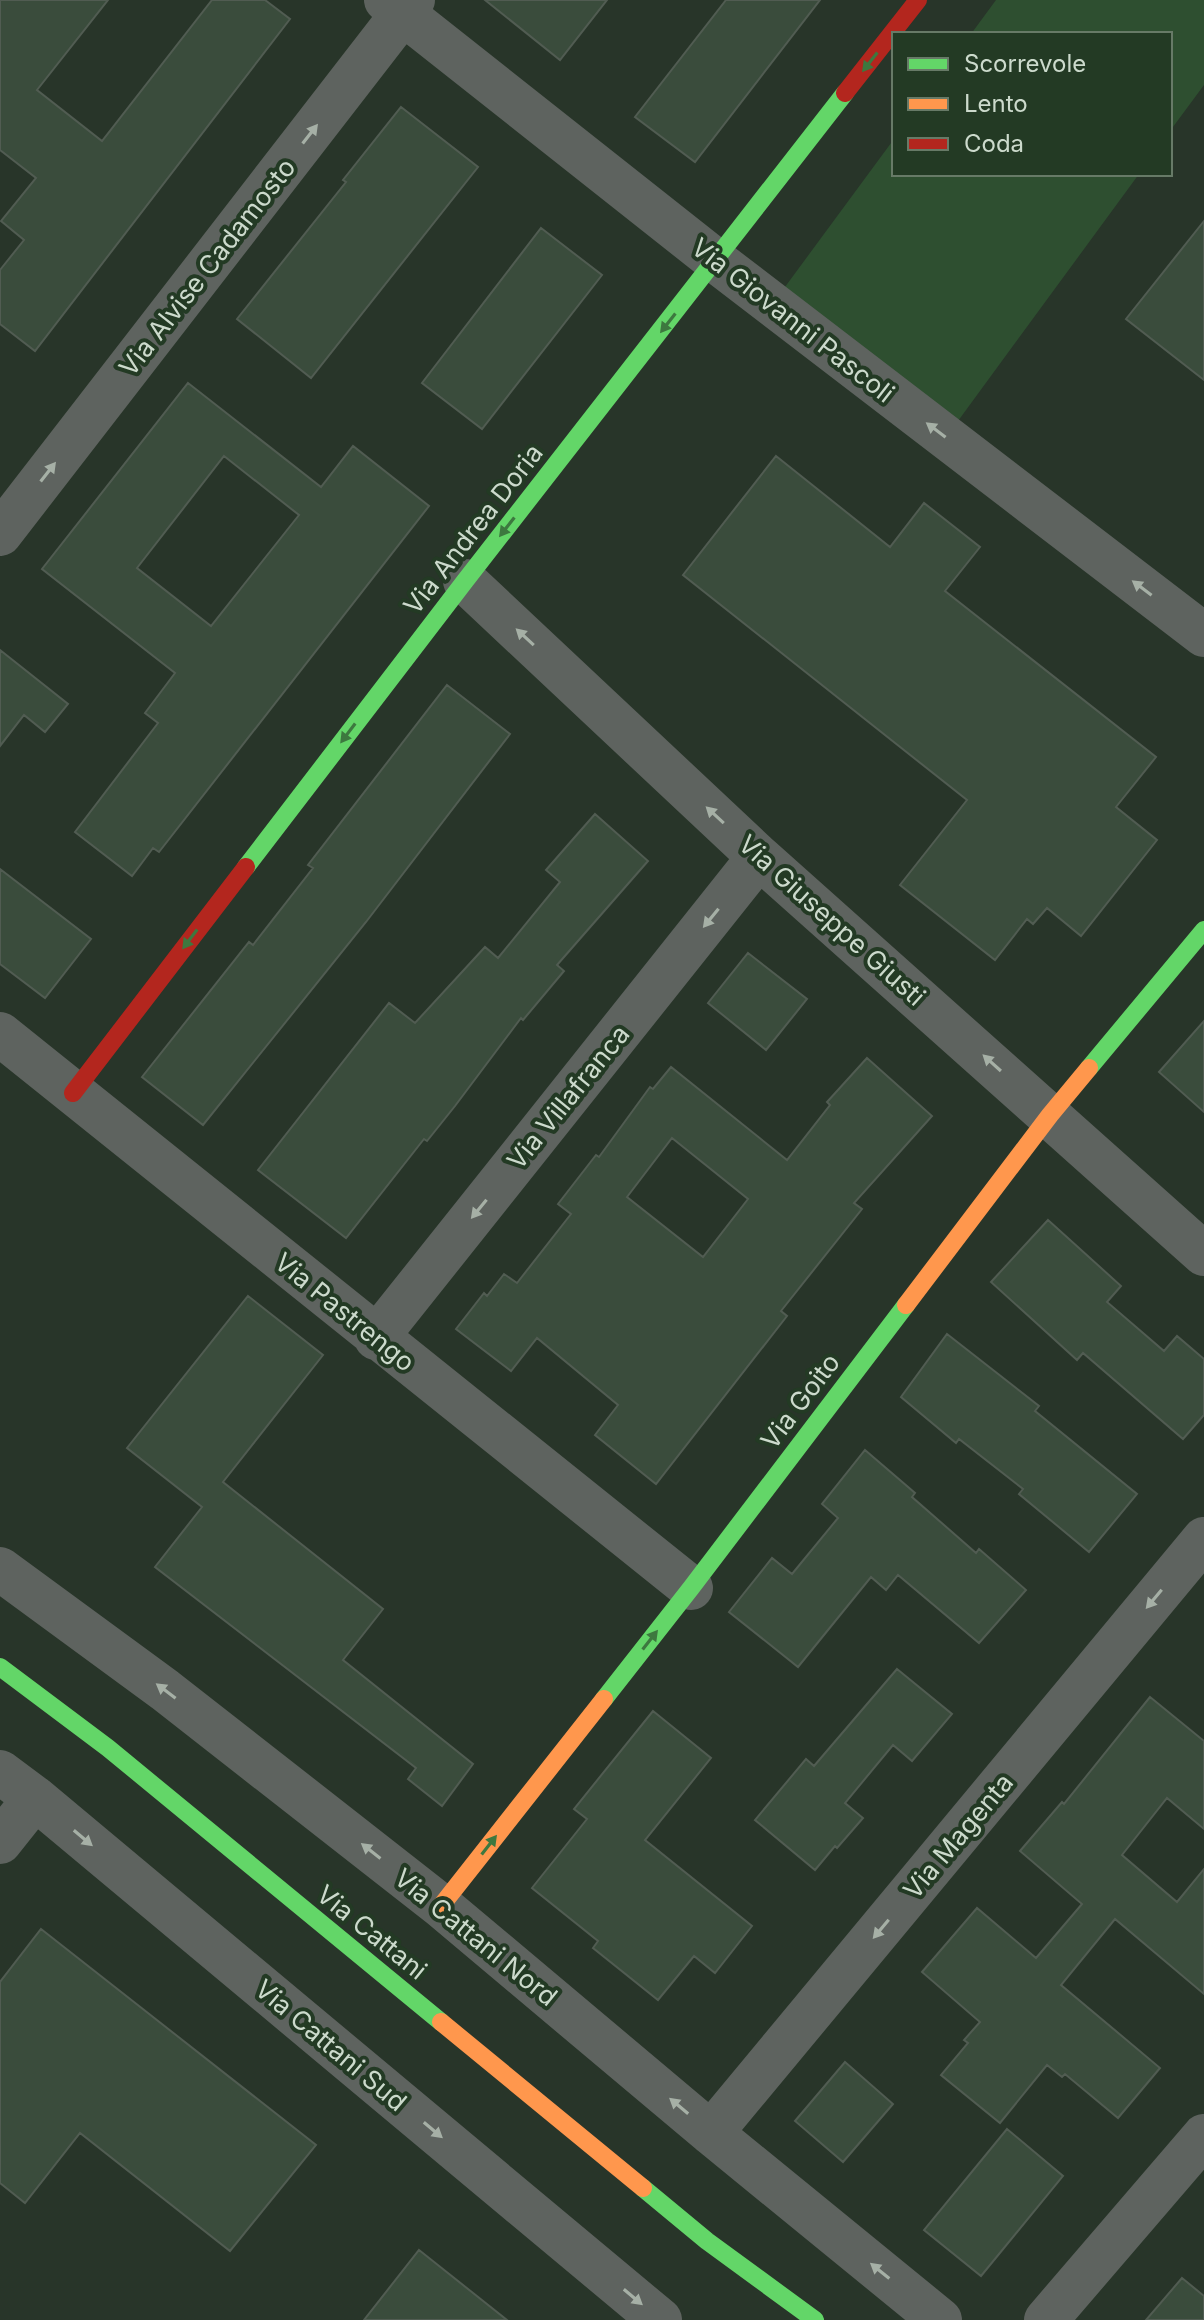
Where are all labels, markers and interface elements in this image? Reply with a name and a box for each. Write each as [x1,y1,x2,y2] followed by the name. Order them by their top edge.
[892,32,1172,176] legend
[964,49,1086,78] text: Scorrevole
[863,52,879,72] one-way arrow
[964,89,1028,118] text: Lento
[301,124,317,144] one-way arrow
[964,129,1024,158] text: Coda
[112,152,302,382] street label: Via Alvise Cadamosto
[686,231,900,409] street label: Via Giovanni Pascoli
[660,313,676,333] one-way arrow
[926,422,946,438] one-way arrow
[397,438,549,620] street label: Via Andrea Doria
[39,462,55,482] one-way arrow
[500,517,516,537] one-way arrow
[1132,580,1152,596] one-way arrow
[516,629,535,647] one-way arrow
[341,723,357,743] one-way arrow
[706,806,725,825] one-way arrow
[732,828,932,1012] street label: Via Giuseppe Giusti
[703,908,719,928] one-way arrow
[183,929,199,950] one-way arrow
[500,1019,636,1175] street label: Via Villafranca
[982,1055,1002,1072] one-way arrow
[471,1199,488,1219] one-way arrow
[269,1246,421,1378] street label: Via Pastrengo
[754,1347,846,1455] street label: Via Goito
[1146,1589,1163,1609] one-way arrow
[641,1630,657,1650] one-way arrow
[156,1683,176,1699] one-way arrow
[897,1767,1019,1905] street label: Via Magenta
[73,1829,93,1846] one-way arrow
[480,1835,497,1855] one-way arrow
[361,1843,381,1860] one-way arrow
[388,1862,564,2012] street label: Via Cattani Nord
[311,1878,433,1986] street label: Via Cattani
[873,1919,890,1939] one-way arrow
[249,1973,413,2117] street label: Via Cattani Sud
[669,2098,689,2115] one-way arrow
[423,2121,443,2138] one-way arrow
[870,2263,890,2280] one-way arrow
[622,2288,642,2305] one-way arrow

